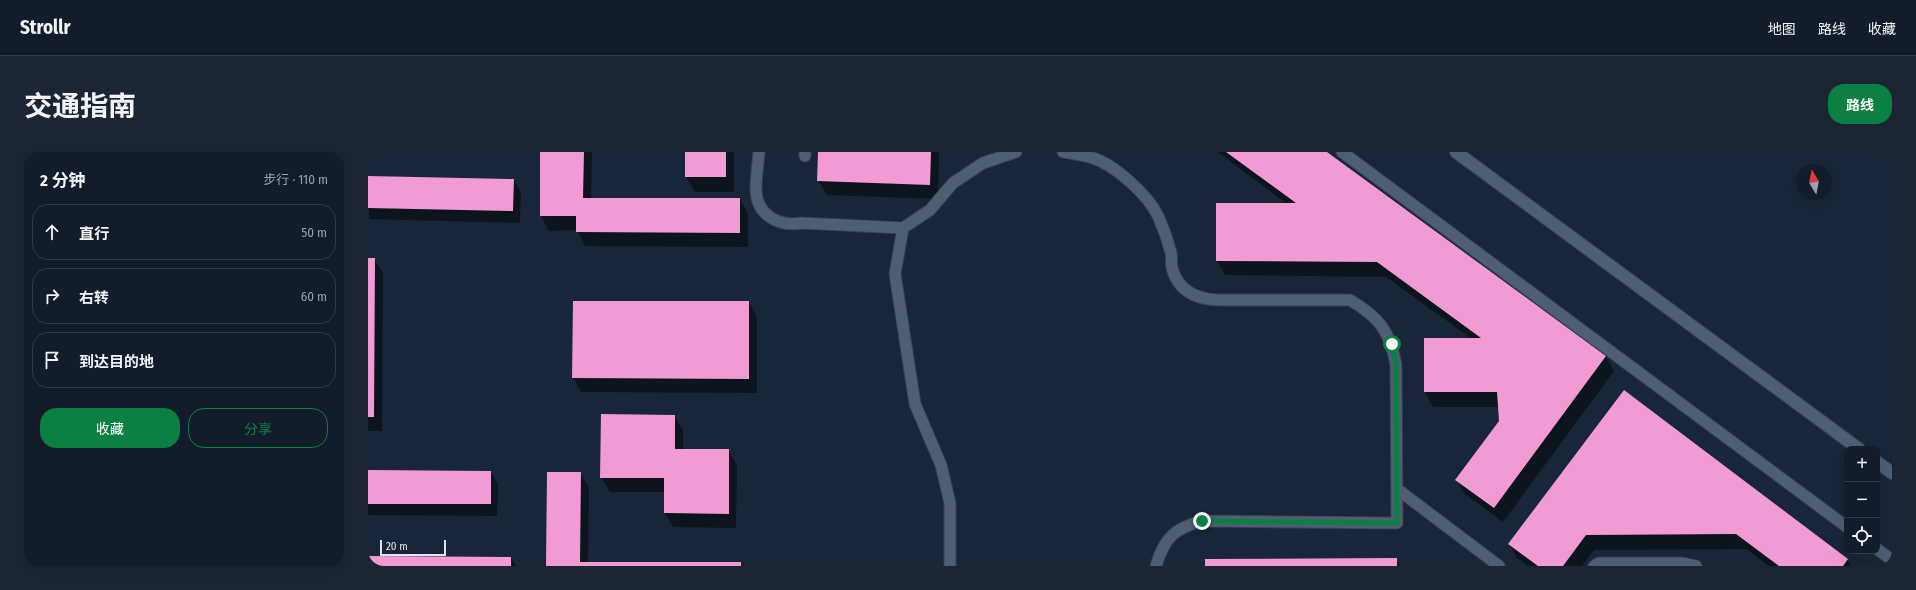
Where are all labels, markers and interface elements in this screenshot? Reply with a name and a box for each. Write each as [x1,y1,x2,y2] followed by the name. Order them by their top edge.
[20,16,70,39] text: Strollr
[1768,21,1796,38] text: 地图
[1818,21,1846,38] text: 路线
[1868,21,1896,38] text: 收藏
[1828,84,1892,124] button: 路线
[24,90,136,123] text: 交通指南
[1796,164,1832,200] north arrow
[40,170,85,191] text: 2 分钟
[263,172,328,187] text: 步行 · 110 m
[41,221,63,243] icon: ahead
[79,225,109,243] text: 直行
[301,225,327,240] text: 50 m
[41,285,63,307] icon: right
[79,289,109,307] text: 右转
[301,289,327,304] text: 60 m
[1383,335,1401,353] route start
[41,349,63,371] icon: arrive
[79,353,154,371] text: 到达目的地
[40,408,180,448] button: 收藏
[188,408,328,448] button: 分享
[1844,446,1880,554] map controls
[1844,446,1880,482] button: +
[1844,482,1880,518] button: −
[1193,512,1211,530] route end
[1844,518,1880,554] button: locate
[380,538,446,557] scale bar
[386,540,408,553] text: 20 m

